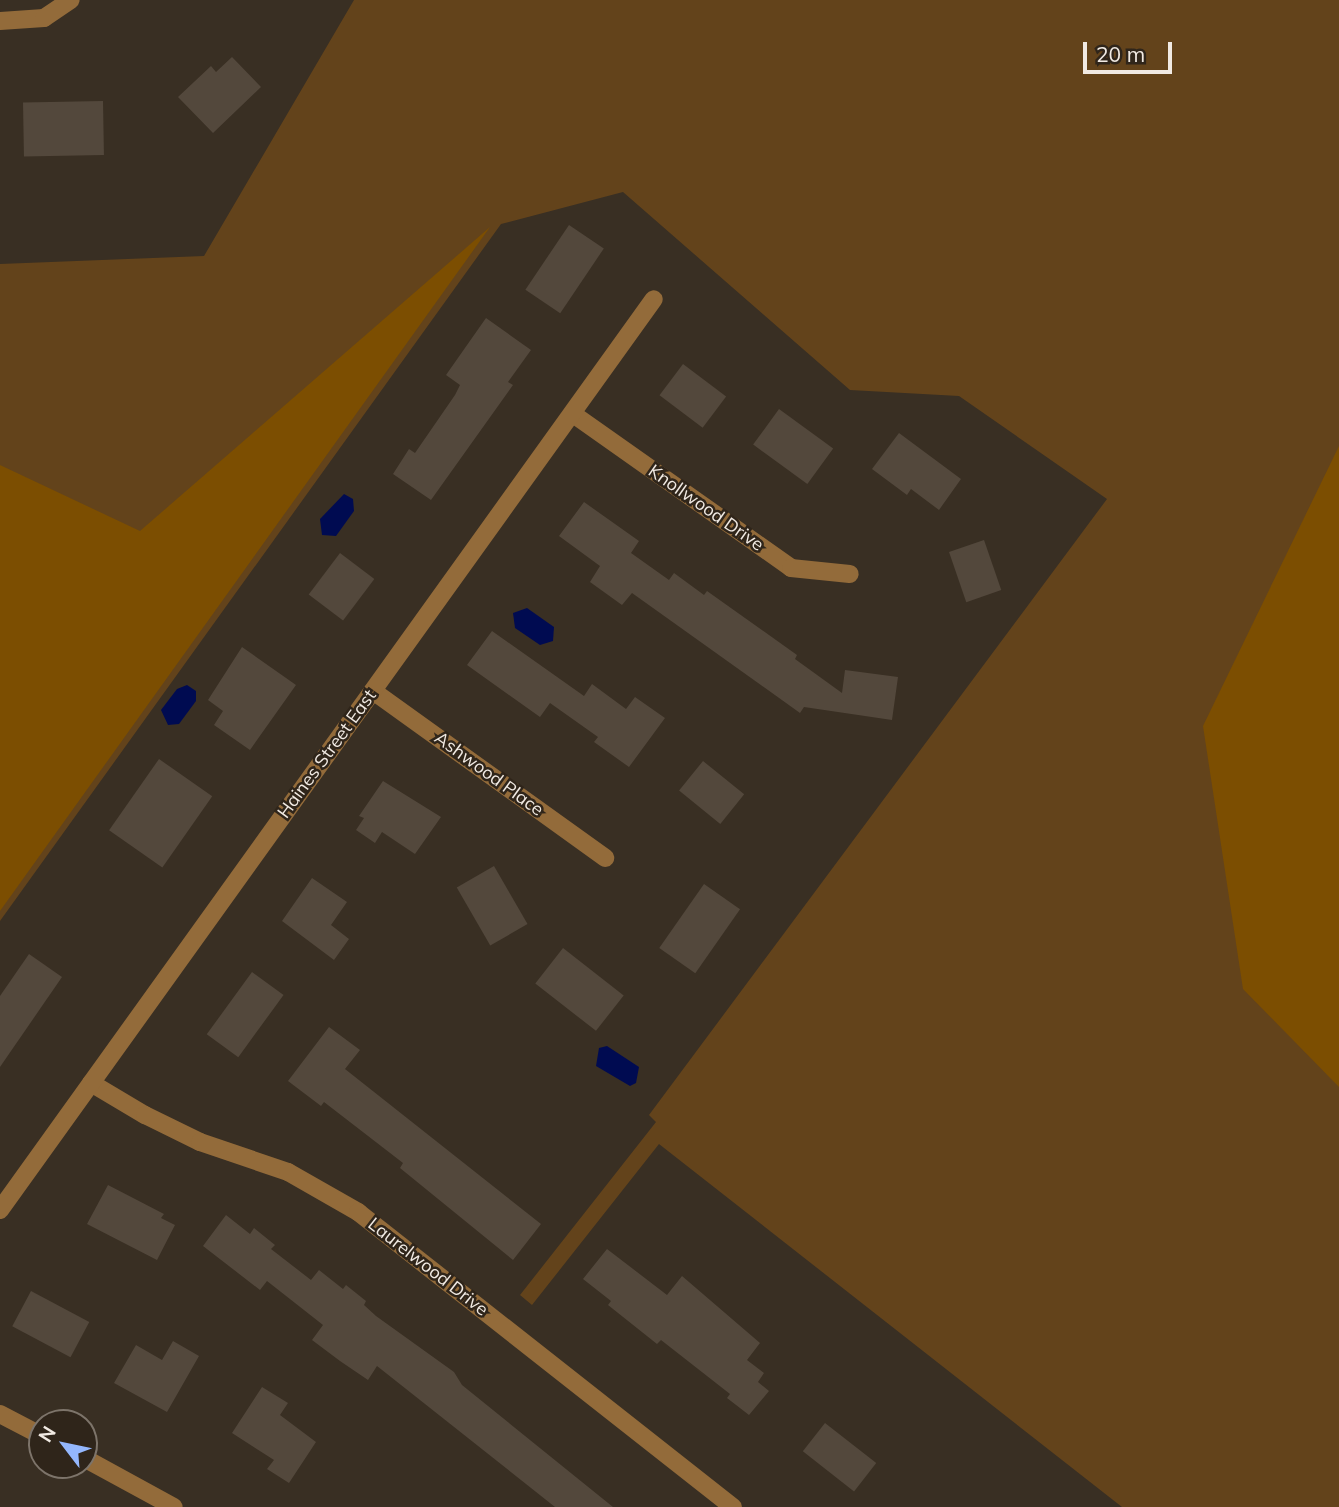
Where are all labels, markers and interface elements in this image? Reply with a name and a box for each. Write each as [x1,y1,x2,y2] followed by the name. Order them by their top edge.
[1087,28,1176,72] scale bar
[1096,41,1145,67] text: 20 m
[644,460,768,556] street label: Knollwood Drive
[273,685,381,823] street label: Haines Street East
[430,727,548,821] street label: Ashwood Place
[364,1213,492,1321] street label: Laurelwood Drive
[28,1409,98,1479] north arrow
[33,1421,61,1446] text: N

